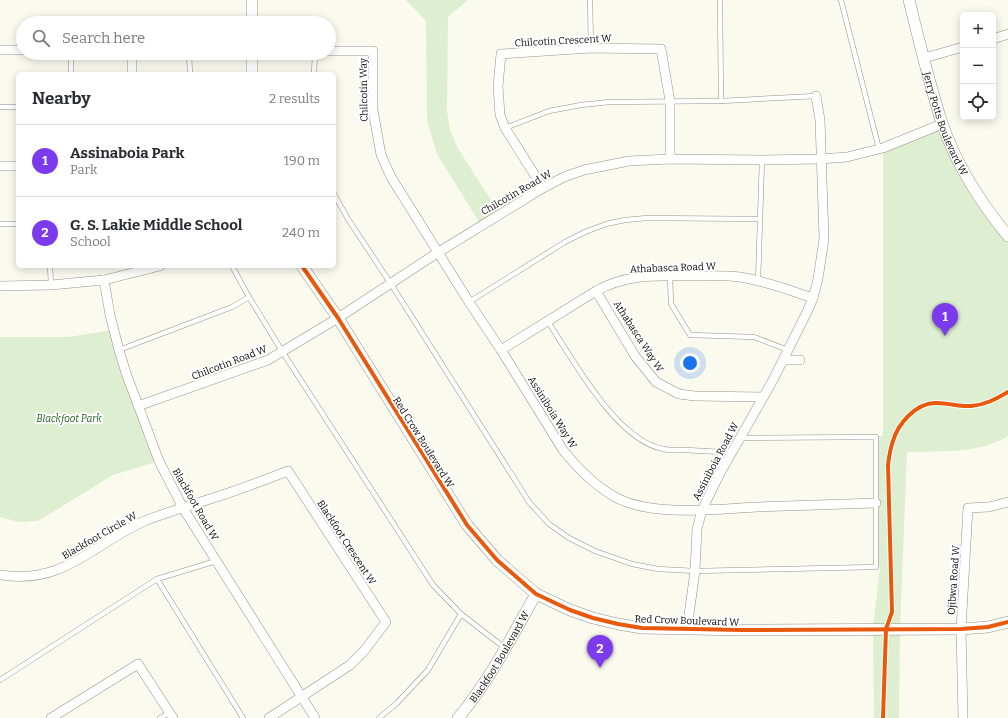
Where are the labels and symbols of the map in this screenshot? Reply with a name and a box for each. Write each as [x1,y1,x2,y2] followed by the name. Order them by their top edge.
[514,32,613,50] street label: Chilcotin Crescent W
[357,57,371,122] street label: Chilcotin Way
[920,70,970,178] street label: Jerry Potts Boulevard W
[479,167,555,218] street label: Chilcotin Road W
[630,260,717,275] street label: Athabasca Road W
[611,299,666,375] street label: Athabasca Way W
[932,303,958,336] pin: 1
[190,343,269,383] street label: Chilcotin Road W
[680,353,700,373] your location
[525,374,580,451] street label: Assiniboia Way W
[390,395,456,491] street label: Red Crow Boulevard W
[36,413,102,425] park label: Blackfoot Park
[690,420,742,502] street label: Assiniboia Road W
[170,466,221,543] street label: Blackfoot Road W
[314,498,378,588] street label: Blackfoot Crescent W
[60,509,140,562] street label: Blackfoot Circle W
[946,544,962,615] street label: Ojibwa Road W
[467,608,533,705] street label: Blackfoot Boulevard W
[634,613,740,629] street label: Red Crow Boulevard W
[587,635,613,668] pin: 2

